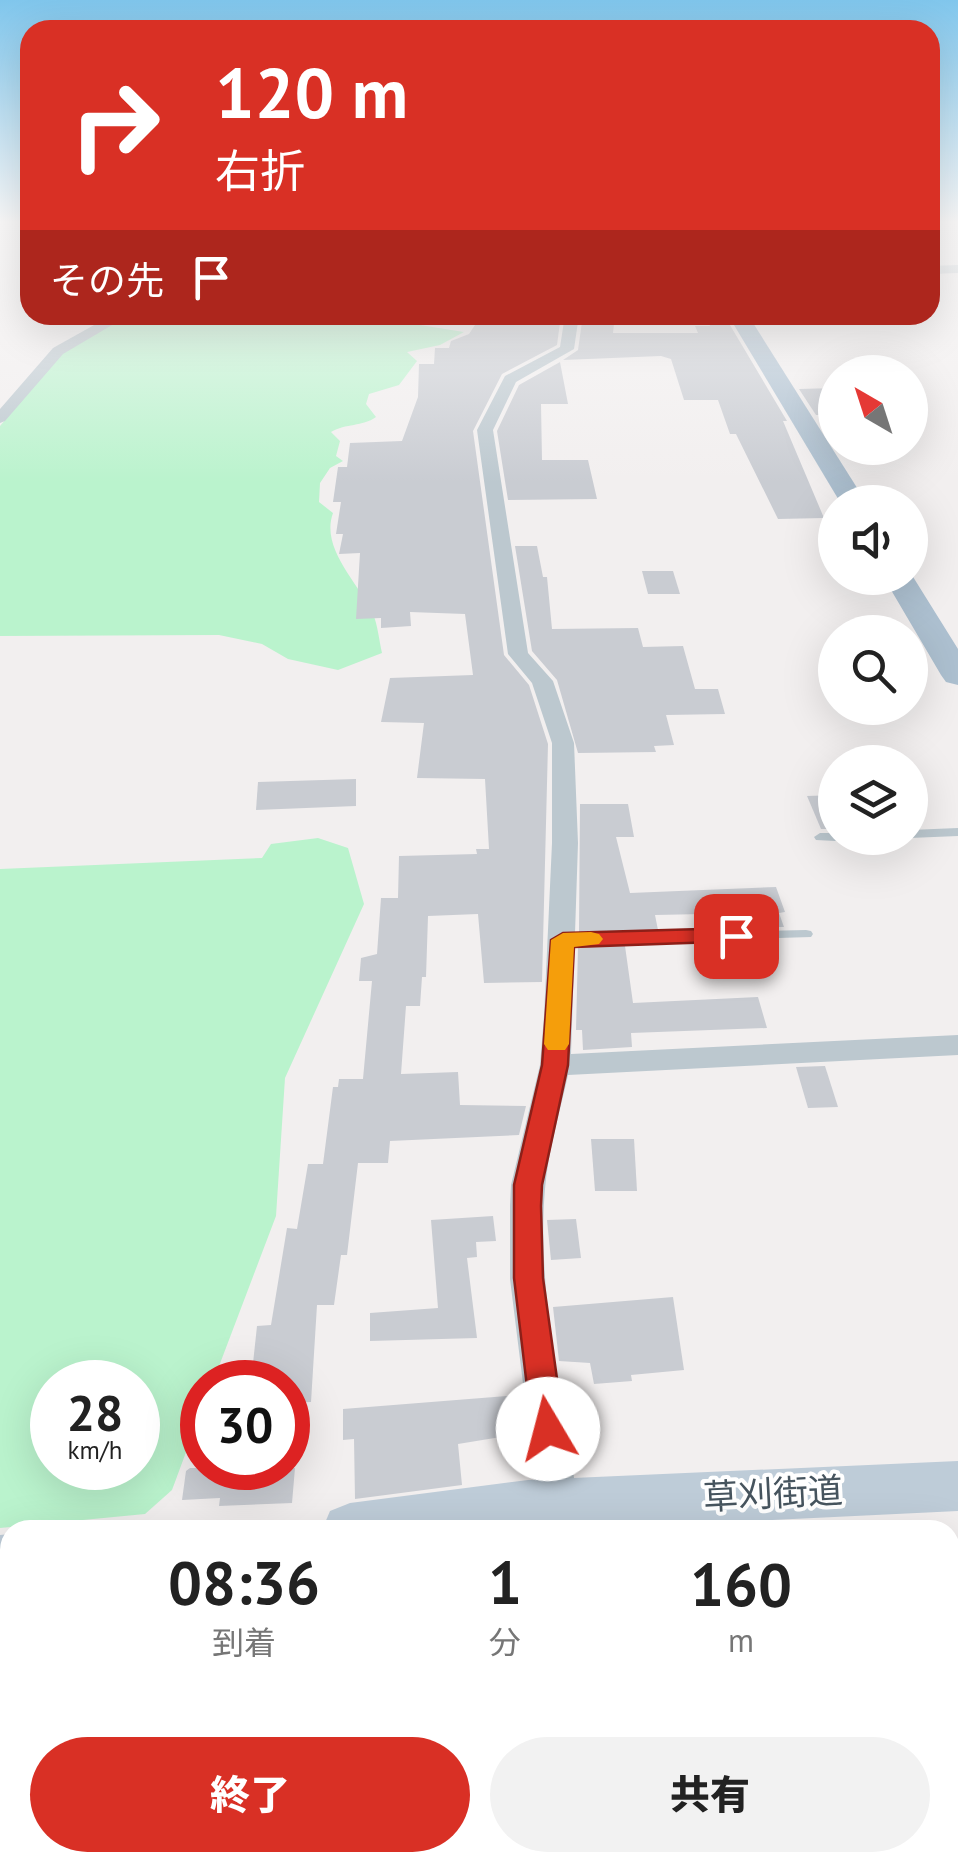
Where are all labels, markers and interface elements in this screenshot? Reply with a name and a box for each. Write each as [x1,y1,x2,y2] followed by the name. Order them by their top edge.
[215,47,408,137] text: 120 m
[50,60,180,190] icon: right
[215,141,305,199] text: 右折
[184,250,239,305] icon: arrive
[50,255,164,304] text: その先
[818,355,928,465] north arrow
[818,355,928,855] map controls
[818,485,928,595] button: sound
[818,615,928,725] button: search
[818,745,928,855] button: layers
[694,894,779,979] pin
[709,909,764,964] icon: arrive
[180,1360,310,1490] speed limit sign: 30
[496,1377,600,1481] position arrow
[67,1380,123,1445] text: 28
[68,1434,122,1466] text: km/h
[702,1466,844,1520] street label: 草刈街道
[168,1543,320,1621] text: 08:36
[488,1543,522,1621] text: 1
[690,1545,792,1623] text: 160
[728,1619,754,1661] text: m
[212,1621,276,1663] text: 到着
[489,1621,521,1663] text: 分
[30,1737,470,1852] button: 終了
[490,1737,930,1852] button: 共有

